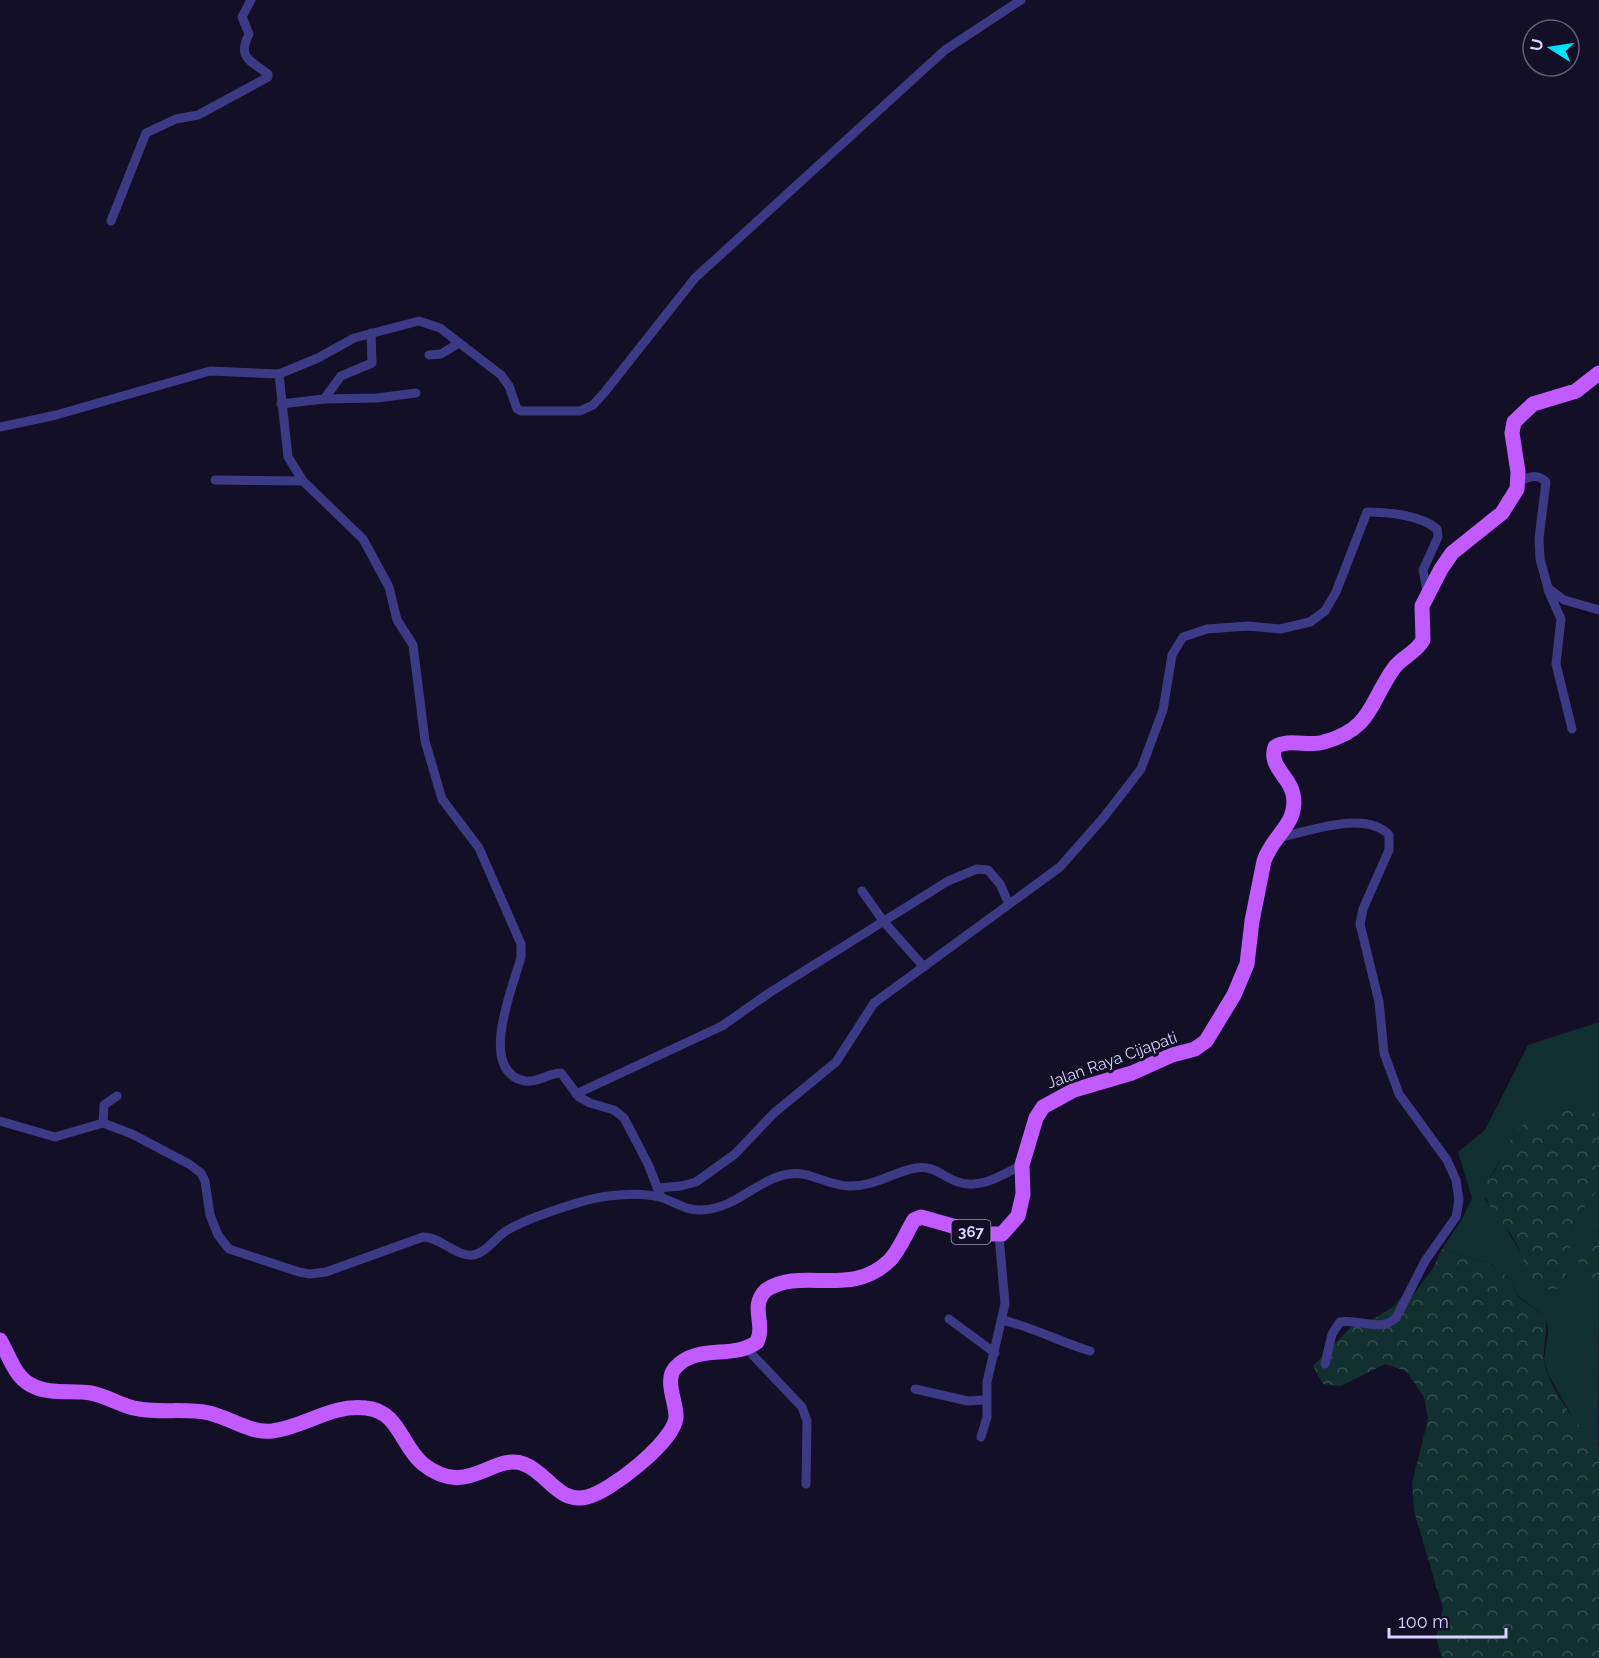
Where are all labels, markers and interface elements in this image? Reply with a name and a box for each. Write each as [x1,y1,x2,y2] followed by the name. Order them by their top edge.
[1521,18,1581,78] north arrow
[1526,37,1547,53] text: U
[1044,1028,1180,1092] street label: Jalan Raya Cijapati
[952,1220,990,1244] road number: 367
[1389,1601,1506,1639] scale bar
[1398,1611,1449,1632] text: 100 m

